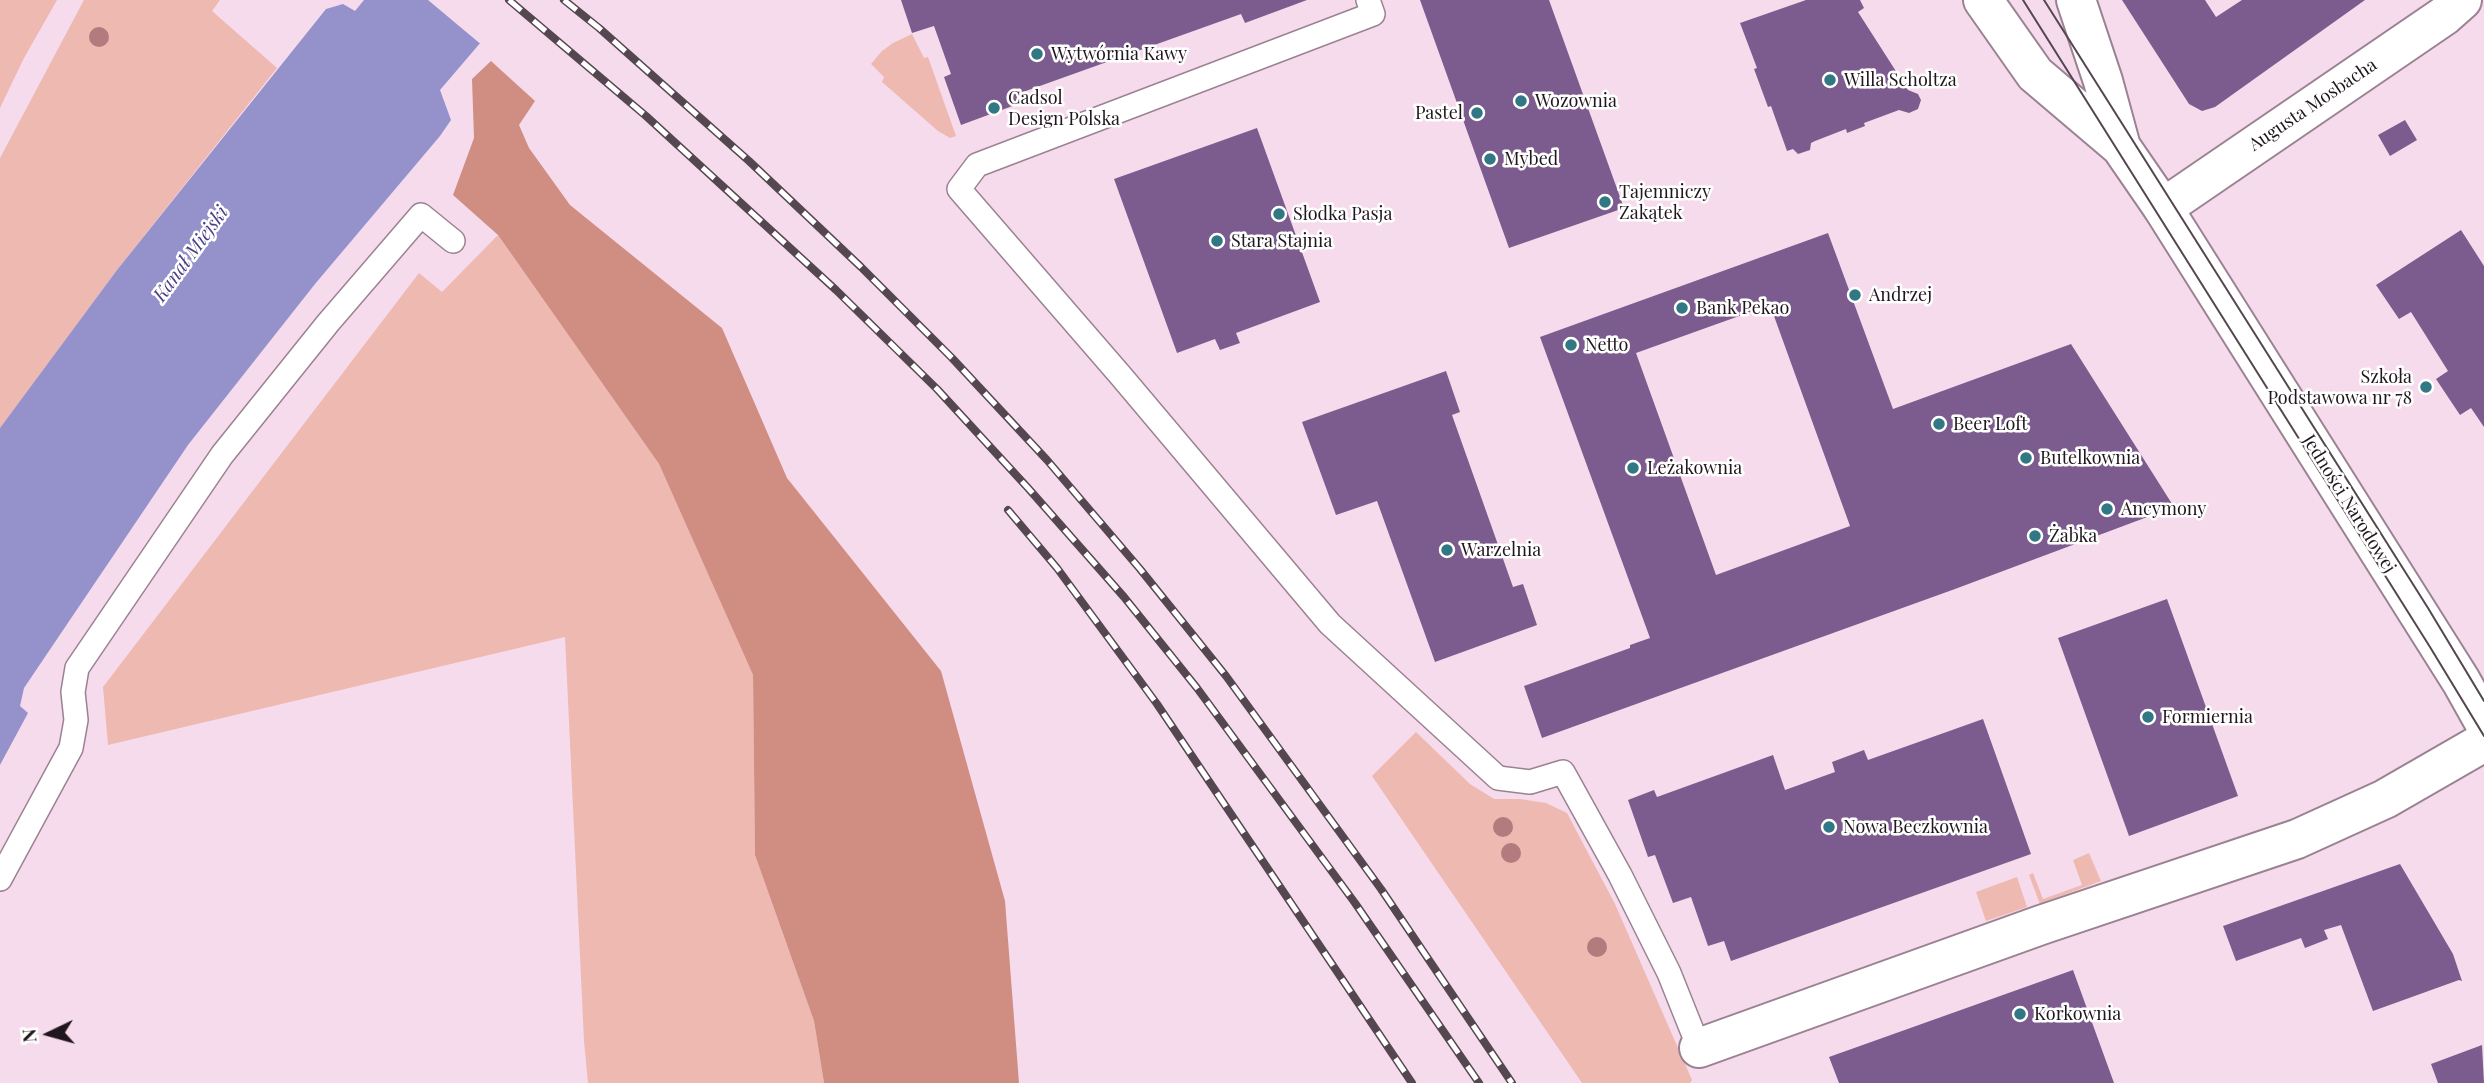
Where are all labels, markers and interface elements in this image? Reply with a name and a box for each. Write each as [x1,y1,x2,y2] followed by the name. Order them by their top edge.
[1051,43,1187,65] place label: Wytwórnia Kawy
[1029,46,1045,62] marker: Wytwórnia Kawy
[2245,54,2381,156] street label: Augusta Mosbacha
[1844,69,1957,91] place label: Willa Scholtza
[1822,72,1838,88] marker: Willa Scholtza
[1008,87,1120,130] place label: Cadsol Design Polska
[1535,90,1617,112] place label: Wozownia
[1513,93,1529,109] marker: Wozownia
[986,100,1002,116] marker: Cadsol Design Polska
[1415,102,1463,124] place label: Pastel
[1469,105,1485,121] marker: Pastel
[1504,148,1558,170] place label: Mybed
[1482,151,1498,167] marker: Mybed
[1619,181,1711,224] place label: Tajemniczy Zakątek
[1597,194,1613,210] marker: Tajemniczy Zakątek
[149,202,233,306] water label: Kanał Miejski
[1293,203,1392,225] place label: Słodka Pasja
[1271,206,1287,222] marker: Słodka Pasja
[1231,230,1332,252] place label: Stara Stajnia
[1209,233,1225,249] marker: Stara Stajnia
[1869,284,1932,306] place label: Andrzej
[1847,287,1863,303] marker: Andrzej
[1696,297,1789,319] place label: Bank Pekao
[1674,300,1690,316] marker: Bank Pekao
[1585,334,1628,356] place label: Netto
[1563,337,1579,353] marker: Netto
[2268,366,2412,408] place label: Szkoła Podstawowa nr 78
[2418,379,2434,395] marker: Szkoła Podstawowa nr 78
[1953,413,2028,435] place label: Beer Loft
[1931,416,1947,432] marker: Beer Loft
[2298,431,2400,577] street label: Jedności Narodowej
[2040,447,2140,469] place label: Butelkownia
[2018,450,2034,466] marker: Butelkownia
[1647,457,1742,479] place label: Leżakownia
[1625,460,1641,476] marker: Leżakownia
[2121,498,2206,520] place label: Ancymony
[2099,501,2115,517] marker: Ancymony
[2049,525,2097,547] place label: Żabka
[2027,528,2043,544] marker: Żabka
[1461,539,1541,561] place label: Warzelnia
[1439,542,1455,558] marker: Warzelnia
[2162,706,2253,728] place label: Formiernia
[2140,709,2156,725] marker: Formiernia
[1843,816,1988,838] place label: Nowa Beczkownia
[1821,819,1837,835] marker: Nowa Beczkownia
[14,999,84,1069] north arrow
[2034,1003,2121,1025] place label: Korkownia
[2012,1006,2028,1022] marker: Korkownia
[15,1028,42,1044] text: N

